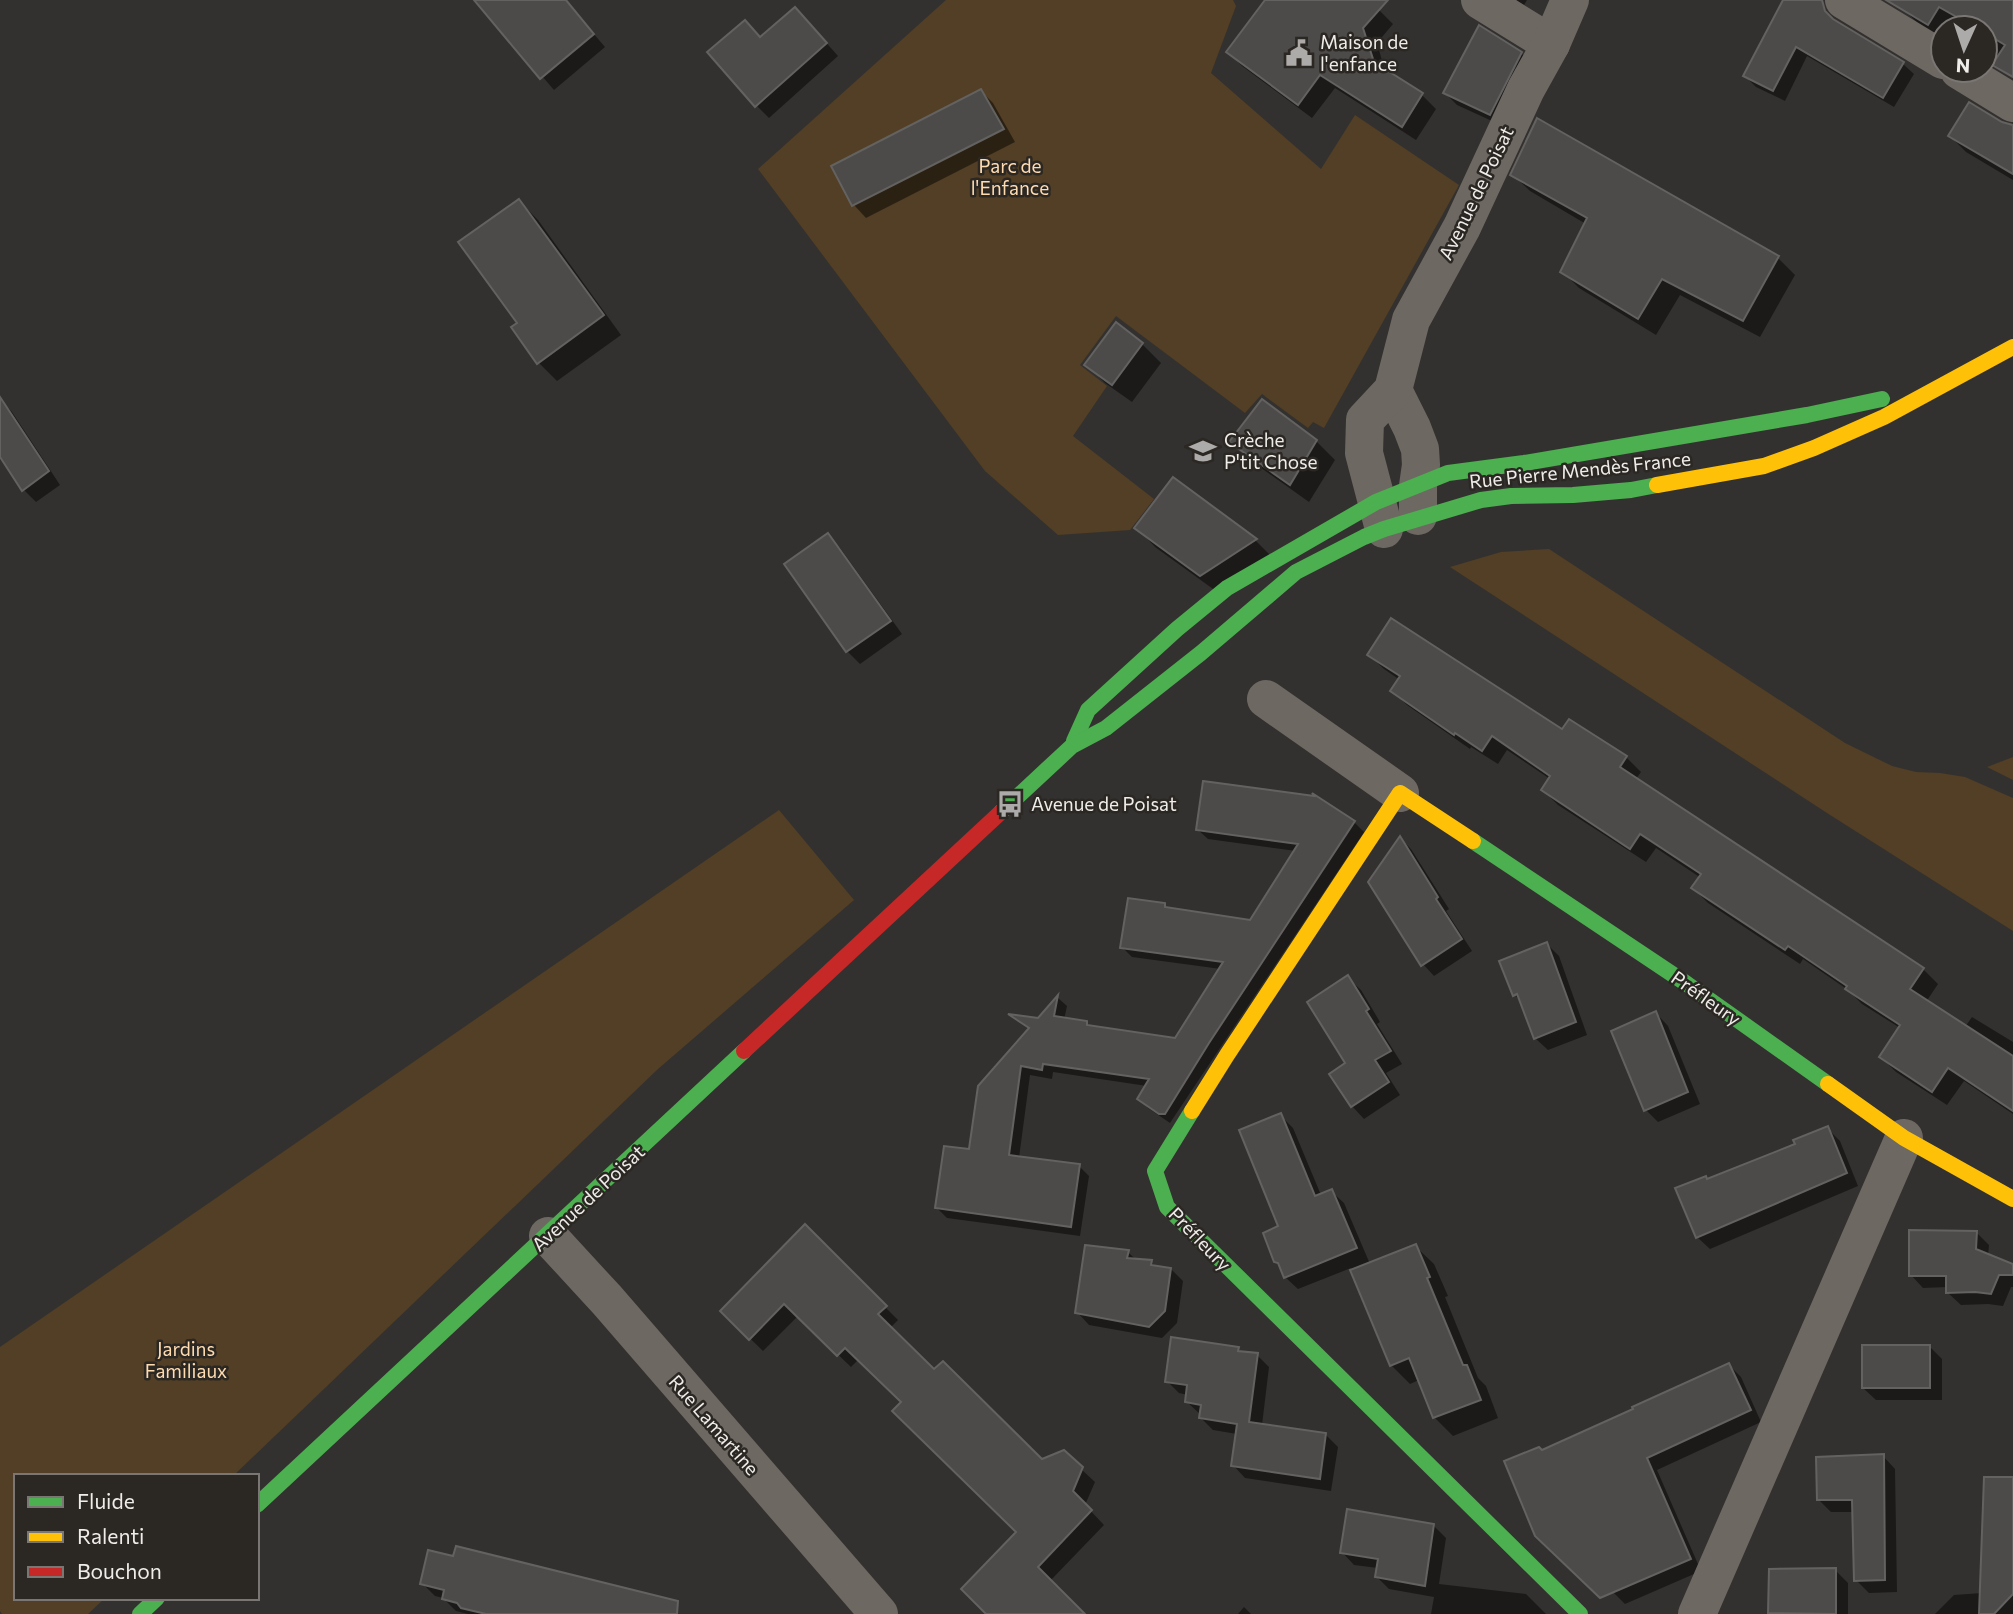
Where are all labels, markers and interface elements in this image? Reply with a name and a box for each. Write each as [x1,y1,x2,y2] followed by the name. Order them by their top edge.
[1929,14,1999,84] north arrow
[1320,30,1408,75] place label: Maison de l'enfance
[1284,38,1314,68] public building icon: Maison de l'enfance
[1955,55,1971,78] text: N
[1433,122,1518,263] street label: Avenue de Poisat
[971,154,1049,199] park label: Parc de l'Enfance
[1224,428,1318,473] place label: Crèche P'tit Chose
[1188,436,1218,466] school or university icon: Crèche P'tit Chose
[1468,446,1692,493] street label: Rue Pierre Mendès France
[995,789,1025,819] bus stop icon: Avenue de Poisat
[1031,792,1177,815] place label: Avenue de Poisat
[1667,965,1746,1030] street label: Préfleury
[526,1139,649,1256] street label: Avenue de Poisat
[1164,1202,1236,1275] street label: Préfleury
[145,1337,227,1382] park label: Jardins Familiaux
[665,1370,764,1480] street label: Rue Lamartine
[14,1474,259,1600] legend
[77,1488,135,1513] text: Fluide
[77,1523,144,1548] text: Ralenti
[77,1558,162,1583] text: Bouchon

